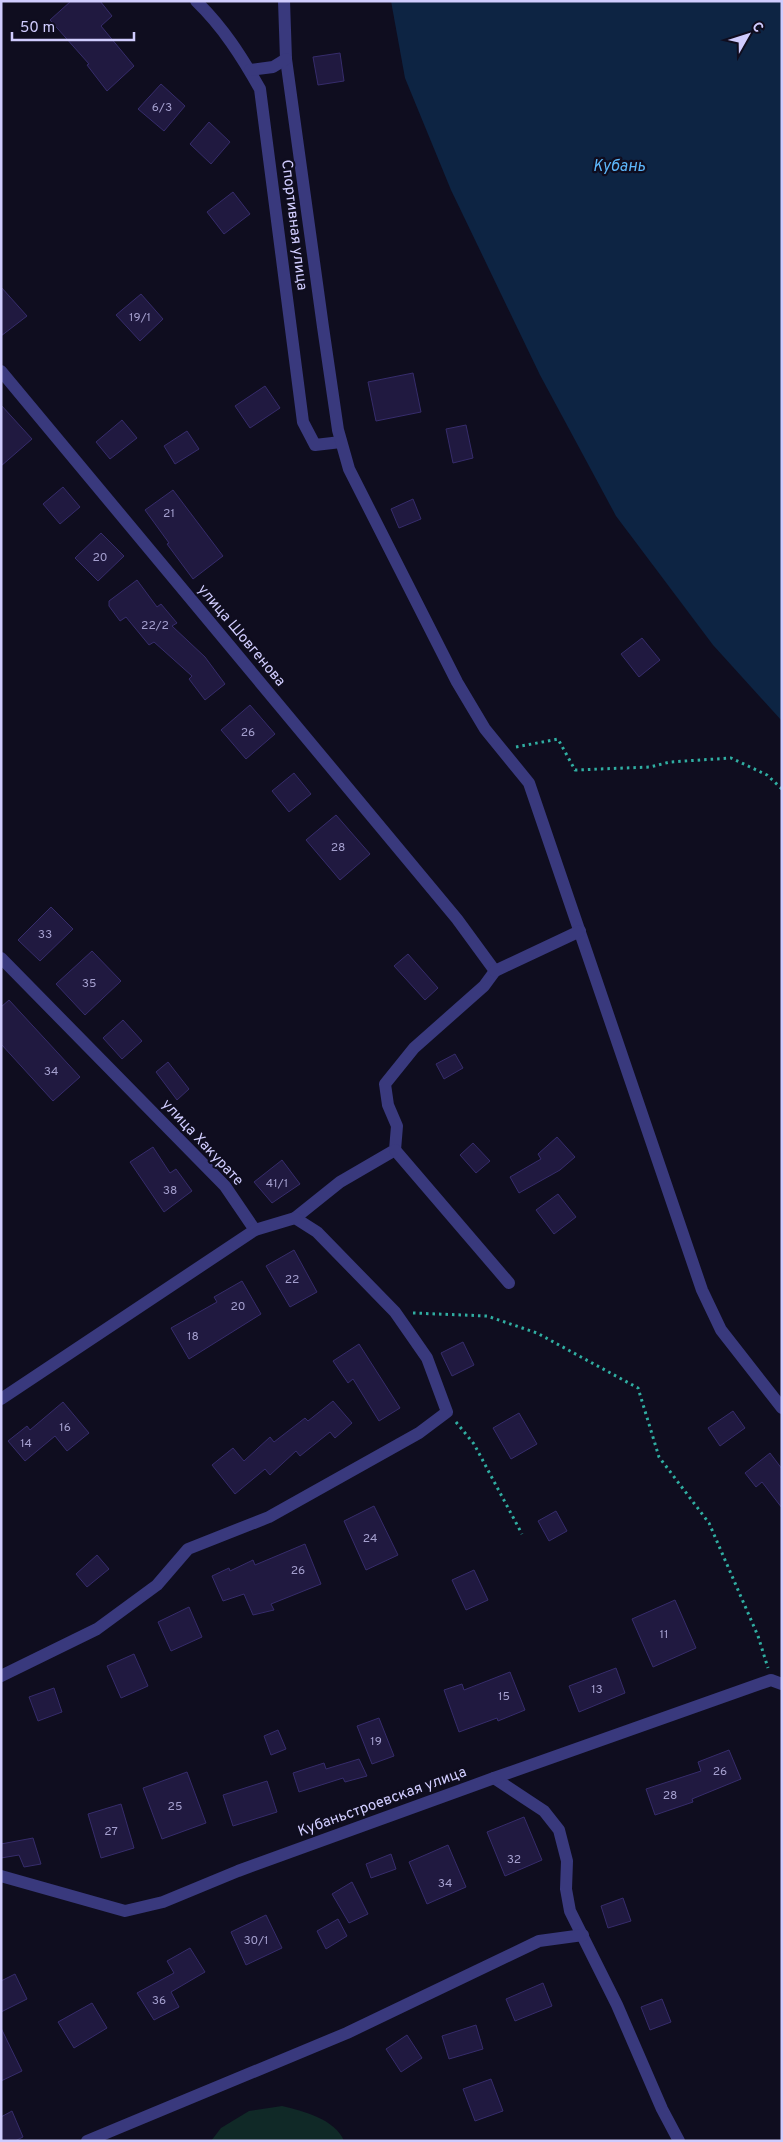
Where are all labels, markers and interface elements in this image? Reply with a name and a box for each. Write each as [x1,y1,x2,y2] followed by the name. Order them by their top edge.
[12,10,135,42] scale bar
[723,10,773,60] north arrow
[20,19,55,38] text: 50 m
[748,19,766,37] text: С
[152,100,172,116] house number: 6/3
[593,157,645,177] water label: Кубань
[276,159,311,292] street label: Спортивная улица
[129,310,151,326] house number: 19/1
[163,506,175,522] house number: 21
[92,550,108,566] house number: 20
[193,581,289,691] street label: улица Шовгенова
[141,618,169,634] house number: 22/2
[241,725,255,741] house number: 26
[331,840,345,856] house number: 28
[38,927,52,943] house number: 33
[82,976,96,992] house number: 35
[44,1064,58,1080] house number: 34
[157,1096,247,1190] street label: улица Хакурате
[266,1176,288,1192] house number: 41/1
[163,1183,177,1199] house number: 38
[285,1272,299,1288] house number: 22
[230,1299,246,1315] house number: 20
[187,1329,199,1345] house number: 18
[59,1420,71,1436] house number: 16
[20,1436,32,1452] house number: 14
[363,1531,377,1547] house number: 24
[291,1563,305,1579] house number: 26
[660,1627,668,1643] house number: 11
[591,1682,603,1698] house number: 13
[498,1689,510,1705] house number: 15
[370,1734,382,1750] house number: 19
[296,1763,469,1842] street label: Кубаньстроевская улица
[713,1764,727,1780] house number: 26
[663,1788,677,1804] house number: 28
[168,1799,182,1815] house number: 25
[104,1824,118,1840] house number: 27
[507,1852,521,1868] house number: 32
[438,1876,452,1892] house number: 34
[243,1933,269,1949] house number: 30/1
[152,1993,166,2009] house number: 36

